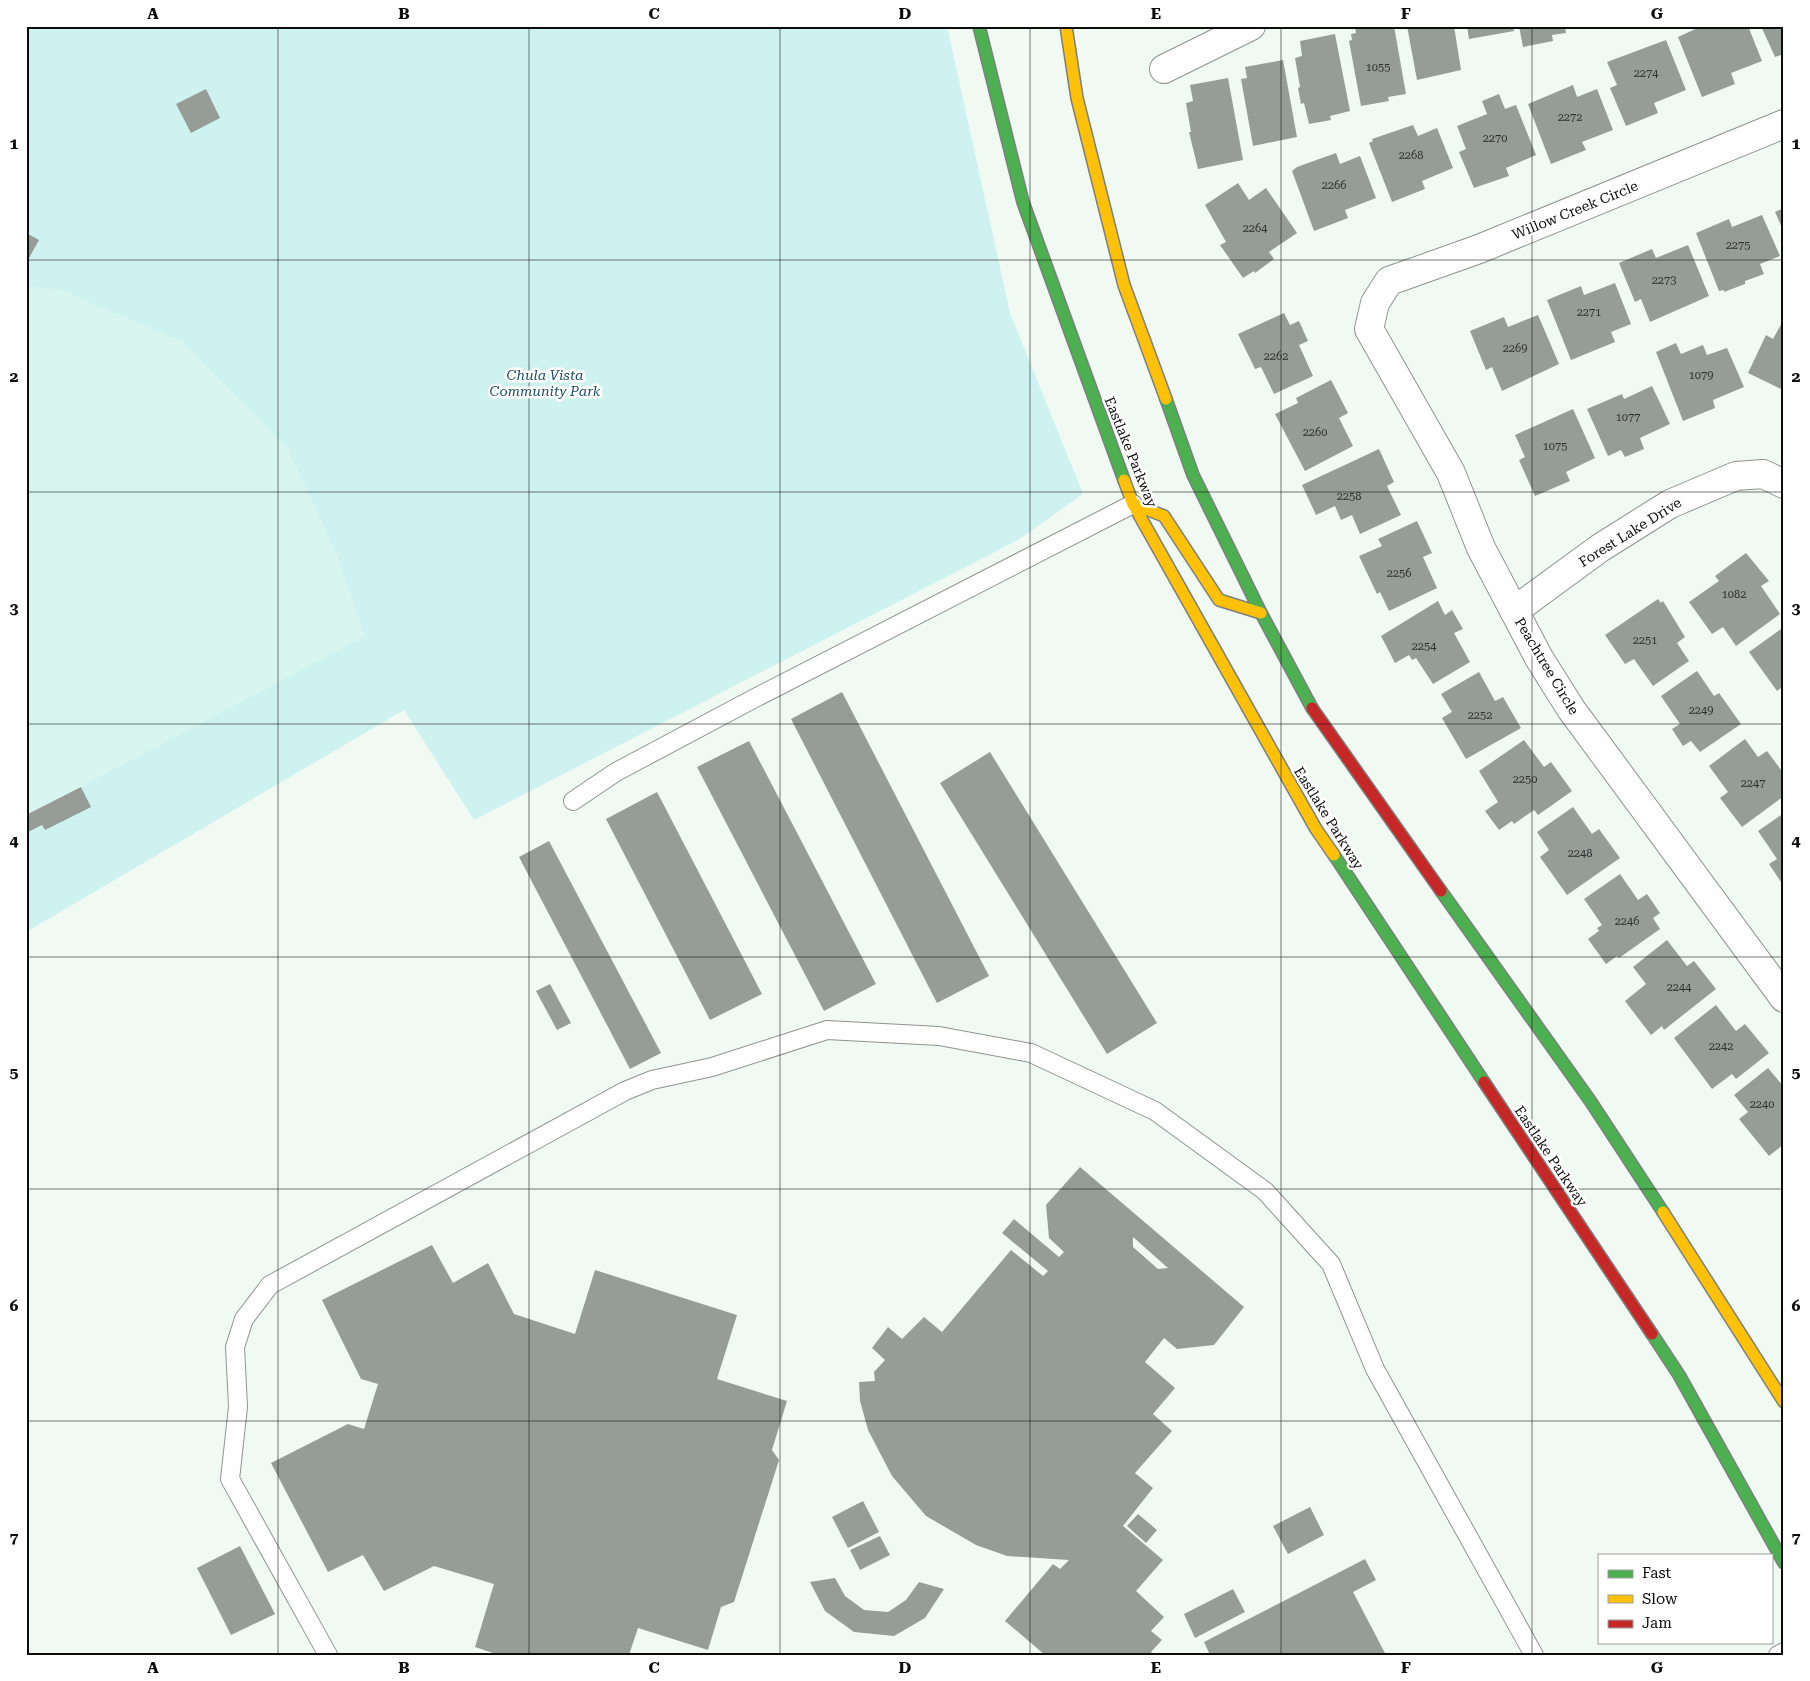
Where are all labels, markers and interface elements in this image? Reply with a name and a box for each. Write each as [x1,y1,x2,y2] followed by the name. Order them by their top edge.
[147,4,159,23] text: A
[398,4,410,23] text: B
[648,4,660,23] text: C
[899,4,912,23] text: D
[1151,4,1161,23] text: E
[1401,4,1411,23] text: F
[1651,4,1664,23] text: G
[1366,61,1390,74] house number: 1055
[1634,67,1659,80] house number: 2274
[1558,111,1582,124] house number: 2272
[1483,132,1507,145] house number: 2270
[10,134,19,153] text: 1
[1792,134,1801,153] text: 1
[1399,149,1423,162] house number: 2268
[1510,177,1641,243] street label: Willow Creek Circle
[1322,179,1346,192] house number: 2266
[1243,222,1268,235] house number: 2264
[1726,239,1750,252] house number: 2275
[1652,274,1676,287] house number: 2273
[1577,306,1601,319] house number: 2271
[1503,342,1527,355] house number: 2269
[1264,350,1288,363] house number: 2262
[10,367,19,386] text: 2
[490,367,601,399] park label: Chula Vista Community Park
[1792,367,1801,386] text: 2
[1689,369,1713,382] house number: 1079
[1102,394,1161,510] street label: Eastlake Parkway
[1616,411,1640,424] house number: 1077
[1303,426,1327,439] house number: 2260
[1543,440,1567,453] house number: 1075
[1337,490,1361,503] house number: 2258
[1576,494,1684,570] street label: Forest Lake Drive
[1387,567,1411,580] house number: 2256
[1722,588,1746,601] house number: 1082
[10,599,19,618] text: 3
[1792,599,1801,618] text: 3
[1512,615,1582,718] street label: Peachtree Circle
[1633,634,1657,647] house number: 2251
[1412,640,1437,653] house number: 2254
[1689,704,1713,717] house number: 2249
[1468,709,1492,722] house number: 2252
[1291,764,1367,873] street label: Eastlake Parkway
[1513,773,1537,786] house number: 2250
[1741,777,1765,790] house number: 2247
[10,831,19,850] text: 4
[1792,831,1801,850] text: 4
[1568,847,1592,860] house number: 2248
[1615,915,1639,928] house number: 2246
[1667,981,1692,994] house number: 2244
[1709,1040,1733,1053] house number: 2242
[10,1063,19,1082] text: 5
[1792,1063,1801,1082] text: 5
[1750,1098,1774,1111] house number: 2240
[1511,1103,1591,1210] street label: Eastlake Parkway
[10,1296,19,1315] text: 6
[1792,1296,1801,1315] text: 6
[10,1528,19,1547] text: 7
[1792,1528,1801,1547] text: 7
[1598,1554,1772,1644] legend
[1642,1564,1672,1582] text: Fast
[1642,1590,1678,1608] text: Slow
[1642,1614,1672,1632] text: Jam
[147,1658,159,1677] text: A
[398,1658,410,1677] text: B
[648,1658,660,1677] text: C
[899,1658,912,1677] text: D
[1151,1658,1161,1677] text: E
[1401,1658,1411,1677] text: F
[1651,1658,1664,1677] text: G

